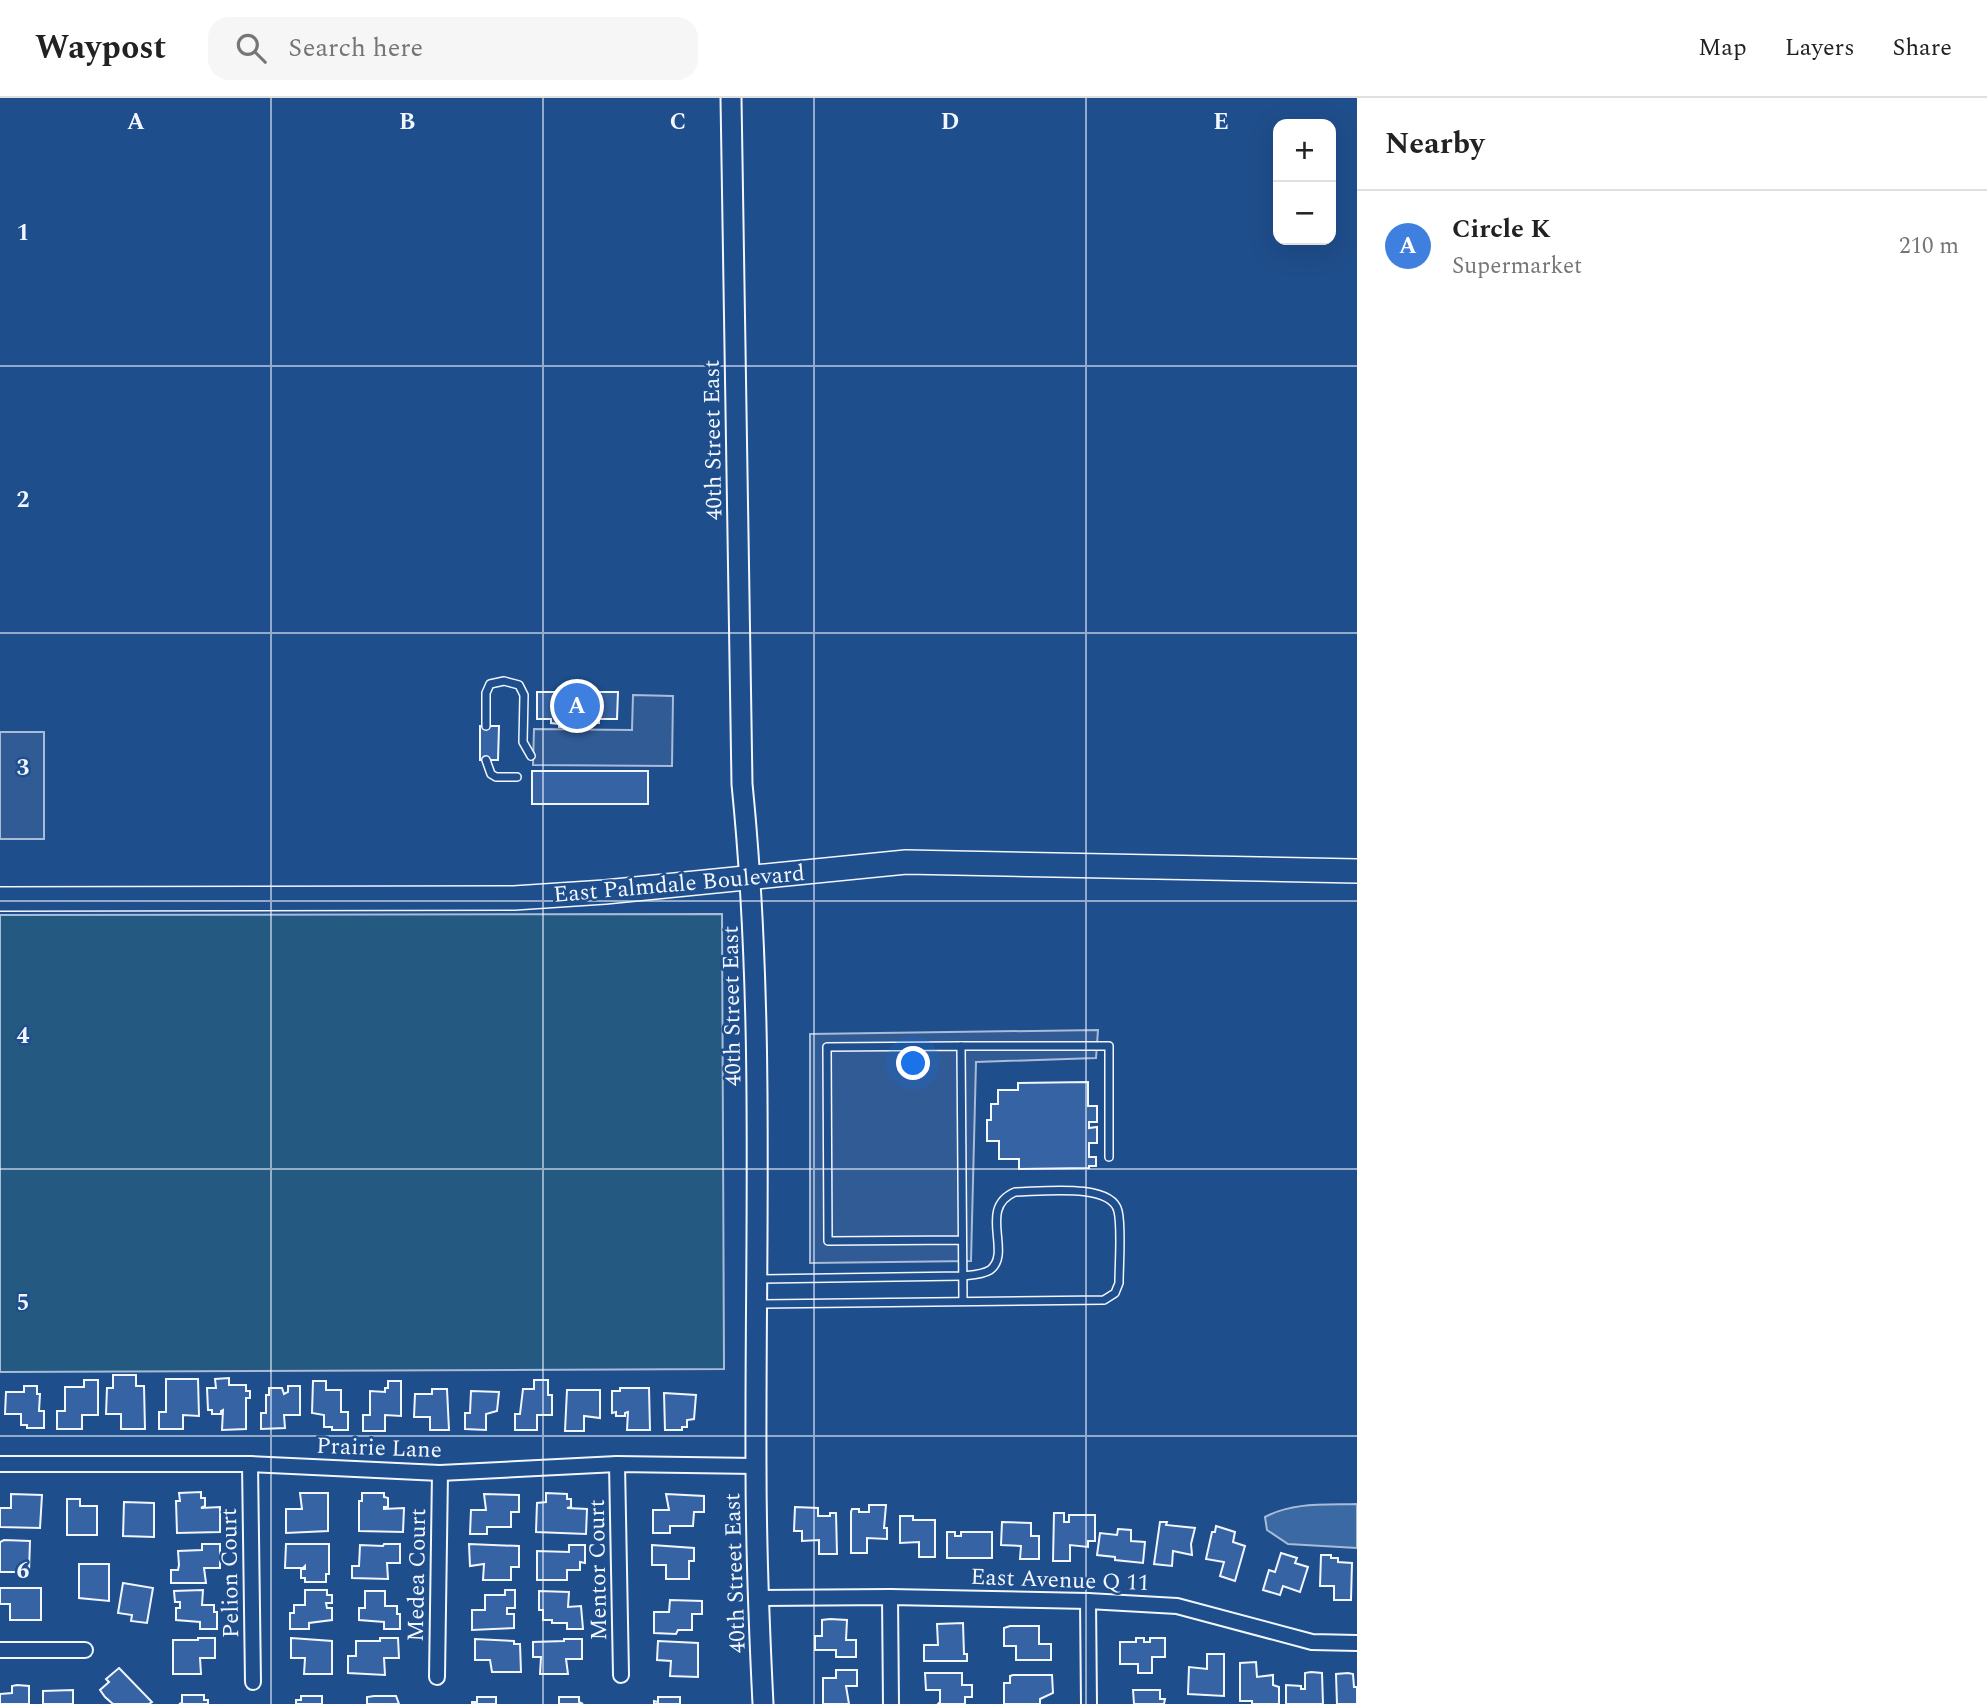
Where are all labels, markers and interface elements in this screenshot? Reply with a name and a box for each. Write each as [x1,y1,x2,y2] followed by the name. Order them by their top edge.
[208,17,698,80] search box
[35,23,166,73] text: Waypost
[288,28,423,68] text: Search here
[232,29,270,67] icon: search
[1698,30,1747,66] text: Map
[1785,30,1855,66] text: Layers
[1893,30,1952,66] text: Share
[127,105,145,140] text: A
[399,105,415,140] text: B
[670,105,686,140] text: C
[941,105,959,140] text: D
[1213,105,1229,140] text: E
[1273,119,1336,245] map controls
[1273,119,1336,182] button: +
[1385,121,1484,167] text: Nearby
[1273,182,1336,245] button: −
[1452,209,1551,249] text: Circle K
[17,216,29,251] text: 1
[1399,229,1417,264] text: A
[1899,229,1959,264] text: 210 m
[1452,249,1582,284] text: Supermarket
[695,359,732,521] street label: 40th Street East
[17,483,30,518] text: 2
[554,680,600,732] pin: A
[17,751,30,786] text: 3
[552,856,806,913] street label: East Palmdale Boulevard
[714,925,751,1087] street label: 40th Street East
[17,1019,30,1054] text: 4
[896,1046,930,1080] your location
[17,1286,29,1321] text: 5
[315,1429,442,1468] street label: Prairie Lane
[715,1492,756,1654] street label: 40th Street East
[580,1499,617,1641] street label: Mentor Court
[212,1508,249,1638] street label: Pelion Court
[399,1508,436,1642] street label: Medea Court
[17,1554,30,1589] text: 6
[970,1560,1150,1601] street label: East Avenue Q 11

